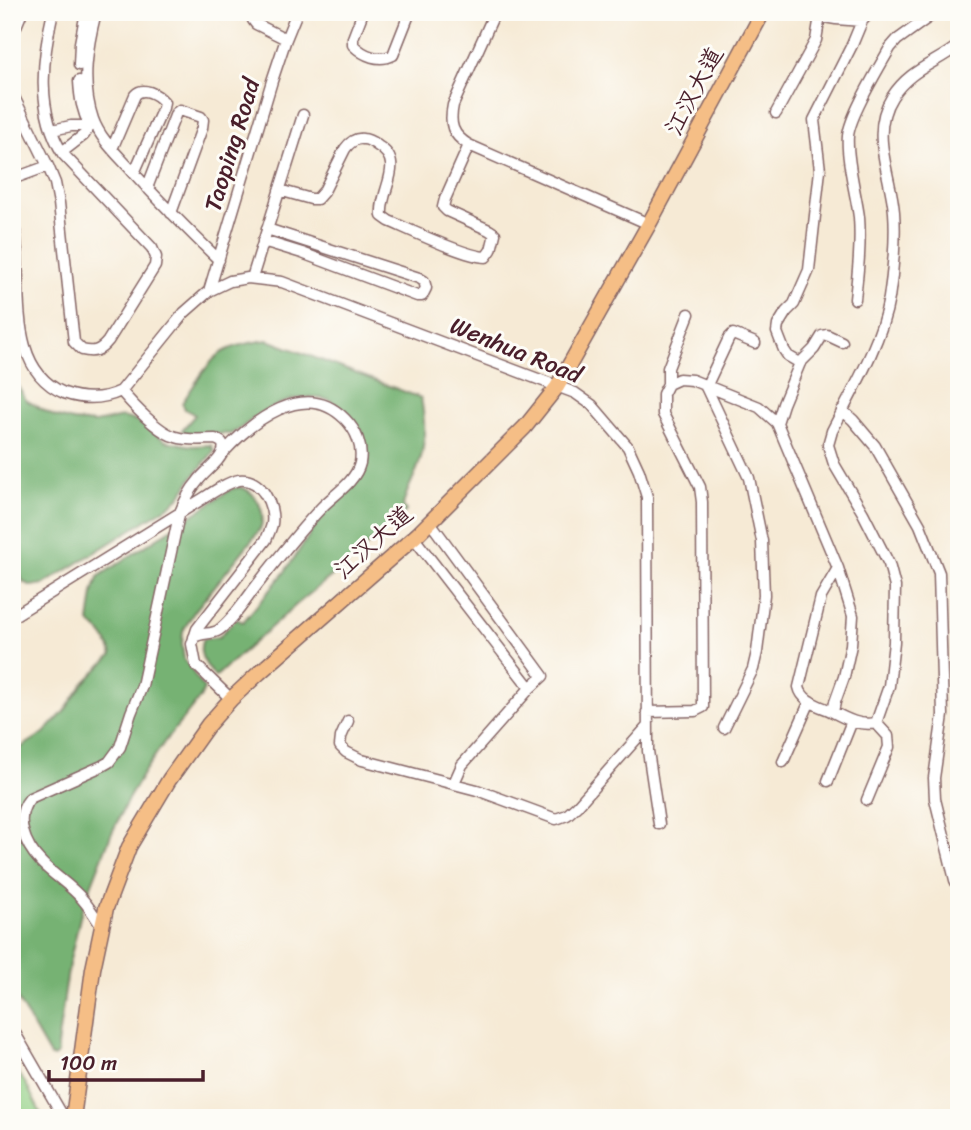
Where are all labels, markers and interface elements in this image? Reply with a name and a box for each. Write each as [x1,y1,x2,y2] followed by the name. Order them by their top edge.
[653,39,735,143] street label: 江汉大道
[192,71,273,217] street label: Taoping Road
[444,304,590,396] street label: Wenhua Road
[323,494,423,590] street label: 江汉大道
[49,1039,203,1083] scale bar
[60,1044,117,1082] text: 100 m

